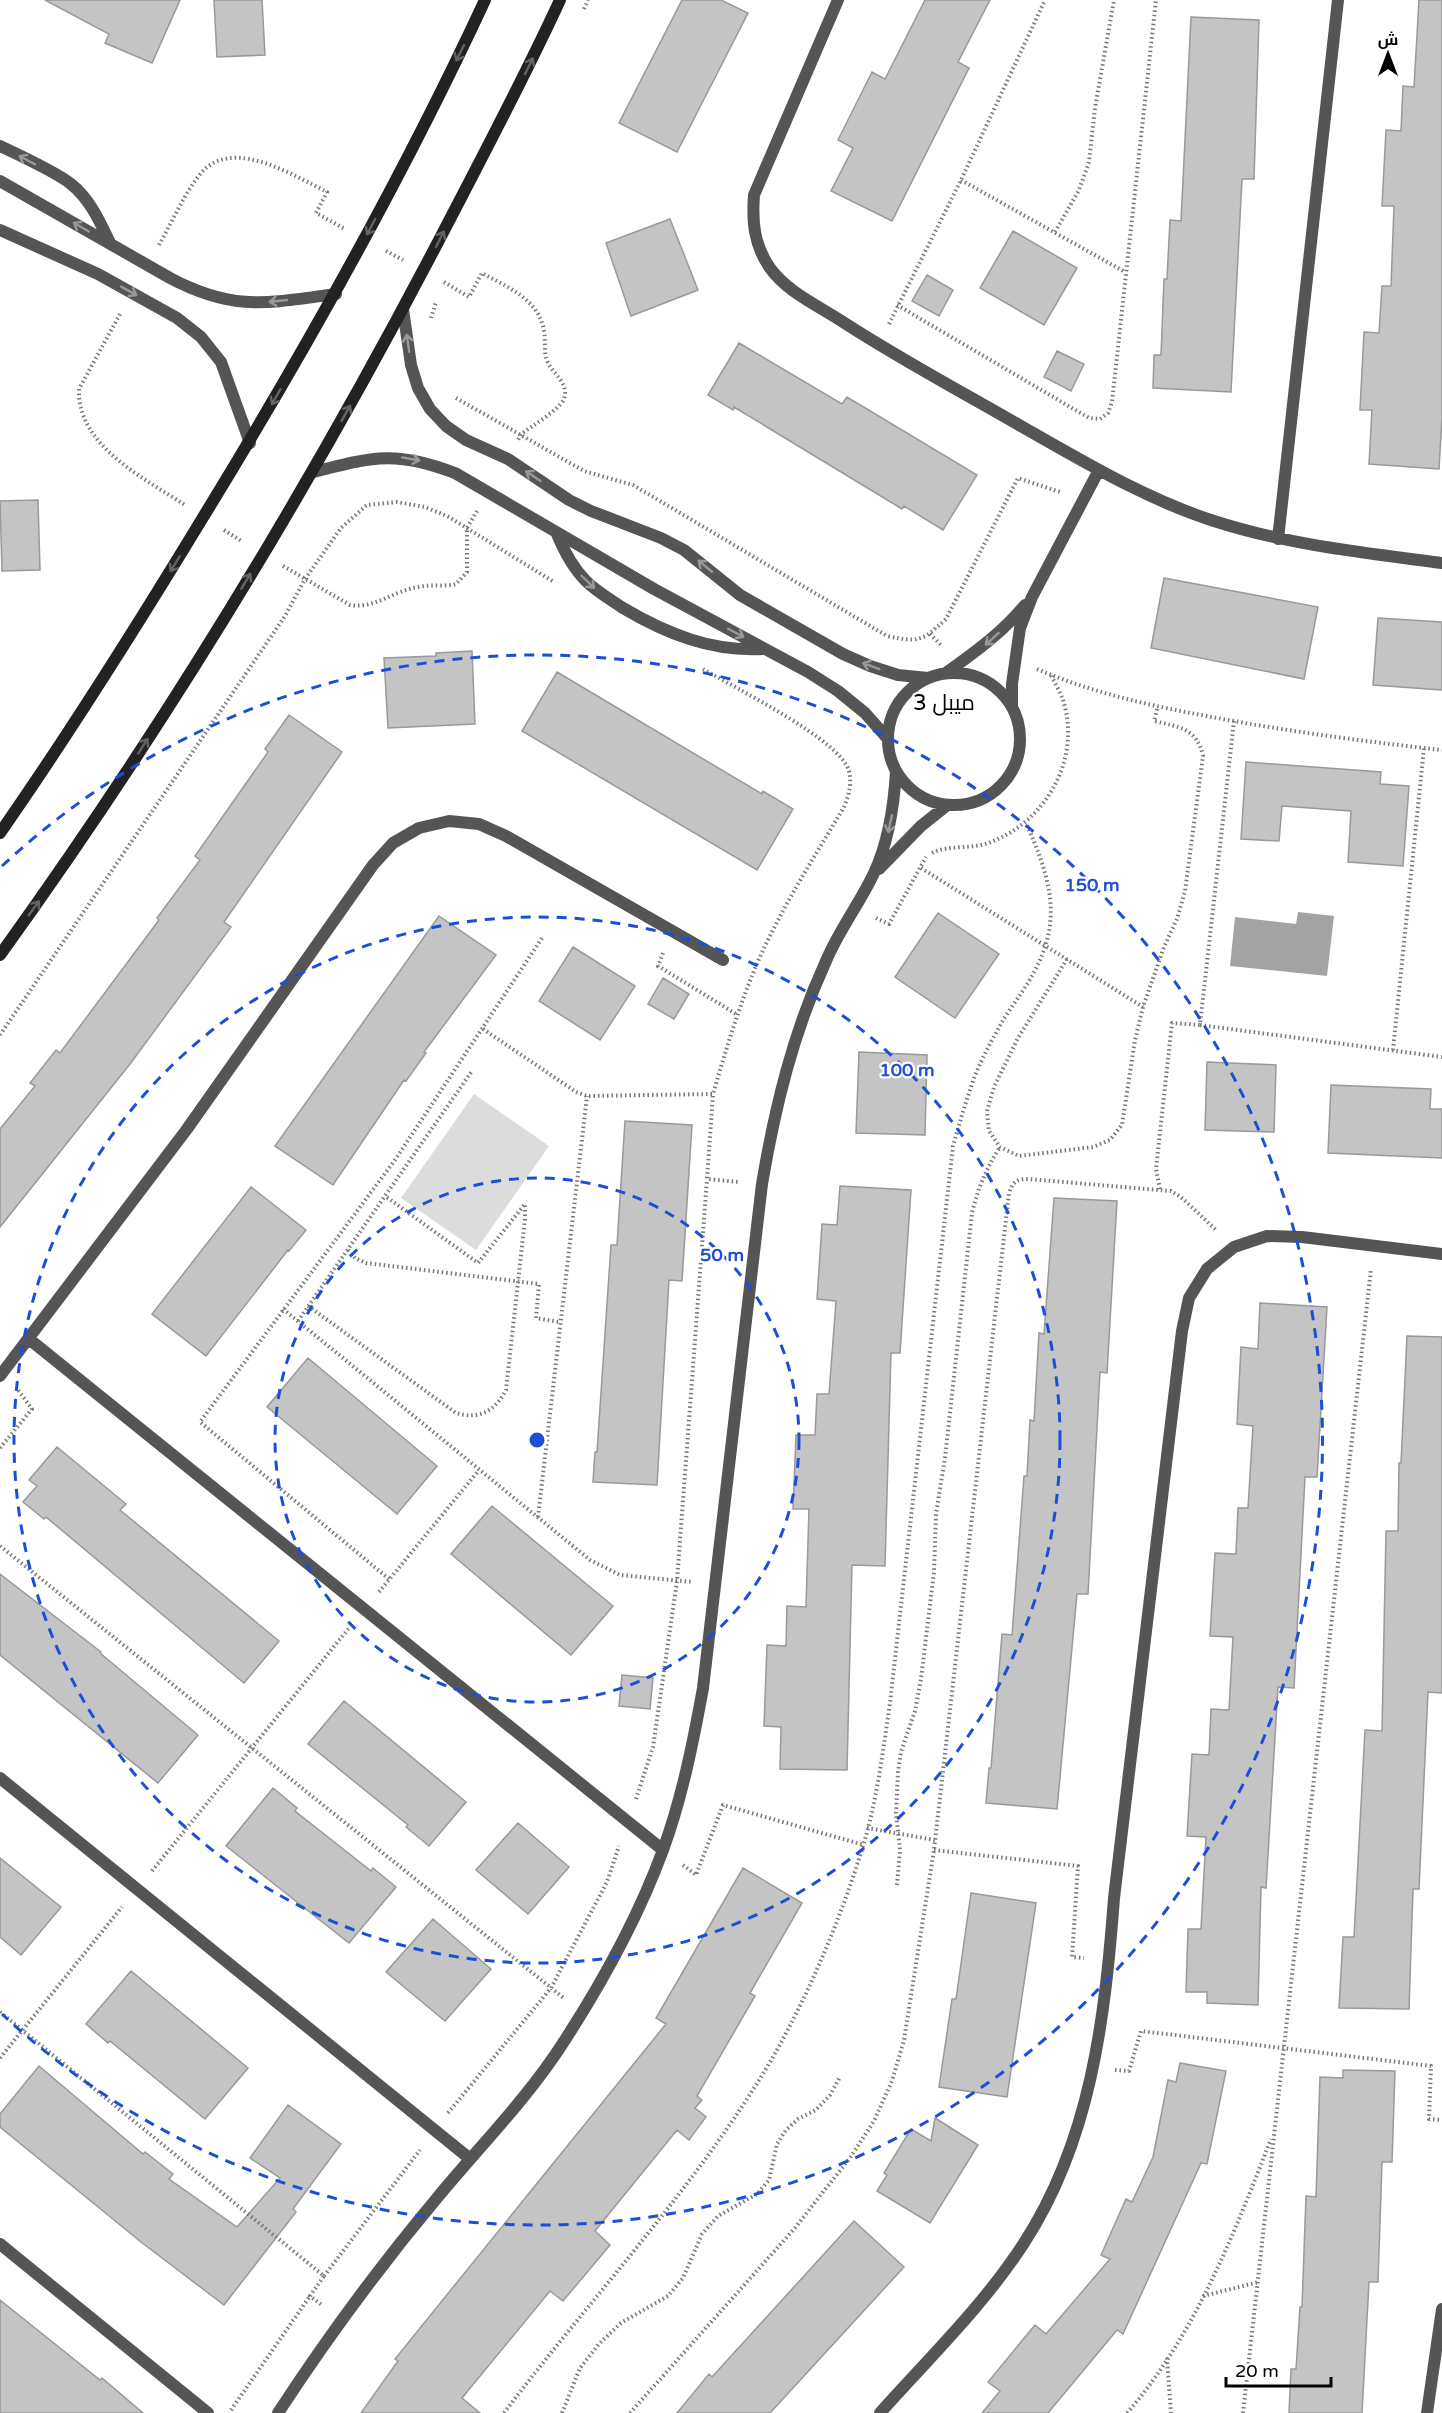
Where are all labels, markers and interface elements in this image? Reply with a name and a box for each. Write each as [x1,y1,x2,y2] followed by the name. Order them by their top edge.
[1358,24,1418,84] north arrow
[1378,30,1398,50] text: ش
[453,43,465,61] one-way arrow
[524,57,536,75] one-way arrow
[19,154,36,166] one-way arrow
[365,217,376,235] one-way arrow
[73,221,90,233] one-way arrow
[434,231,446,248] one-way arrow
[119,286,137,297] one-way arrow
[269,296,289,307] one-way arrow
[402,333,413,353] one-way arrow
[270,388,282,405] one-way arrow
[340,405,352,422] one-way arrow
[401,454,421,465] one-way arrow
[526,470,542,482] one-way arrow
[169,555,181,572] one-way arrow
[697,560,713,573] one-way arrow
[241,573,253,590] one-way arrow
[581,575,596,589] one-way arrow
[727,628,745,640] one-way arrow
[985,632,1000,646] one-way arrow
[862,660,881,671] one-way arrow
[913,690,975,716] district label: ميبل 3
[137,738,149,755] one-way arrow
[884,813,895,833] one-way arrow
[1064,874,1120,896] text: 150 m
[28,900,40,916] one-way arrow
[879,1059,935,1081] text: 100 m
[700,1244,744,1266] text: 50 m
[527,1430,547,1450] centre of rings
[1226,2350,1331,2388] scale bar
[1235,2360,1279,2382] text: 20 m

